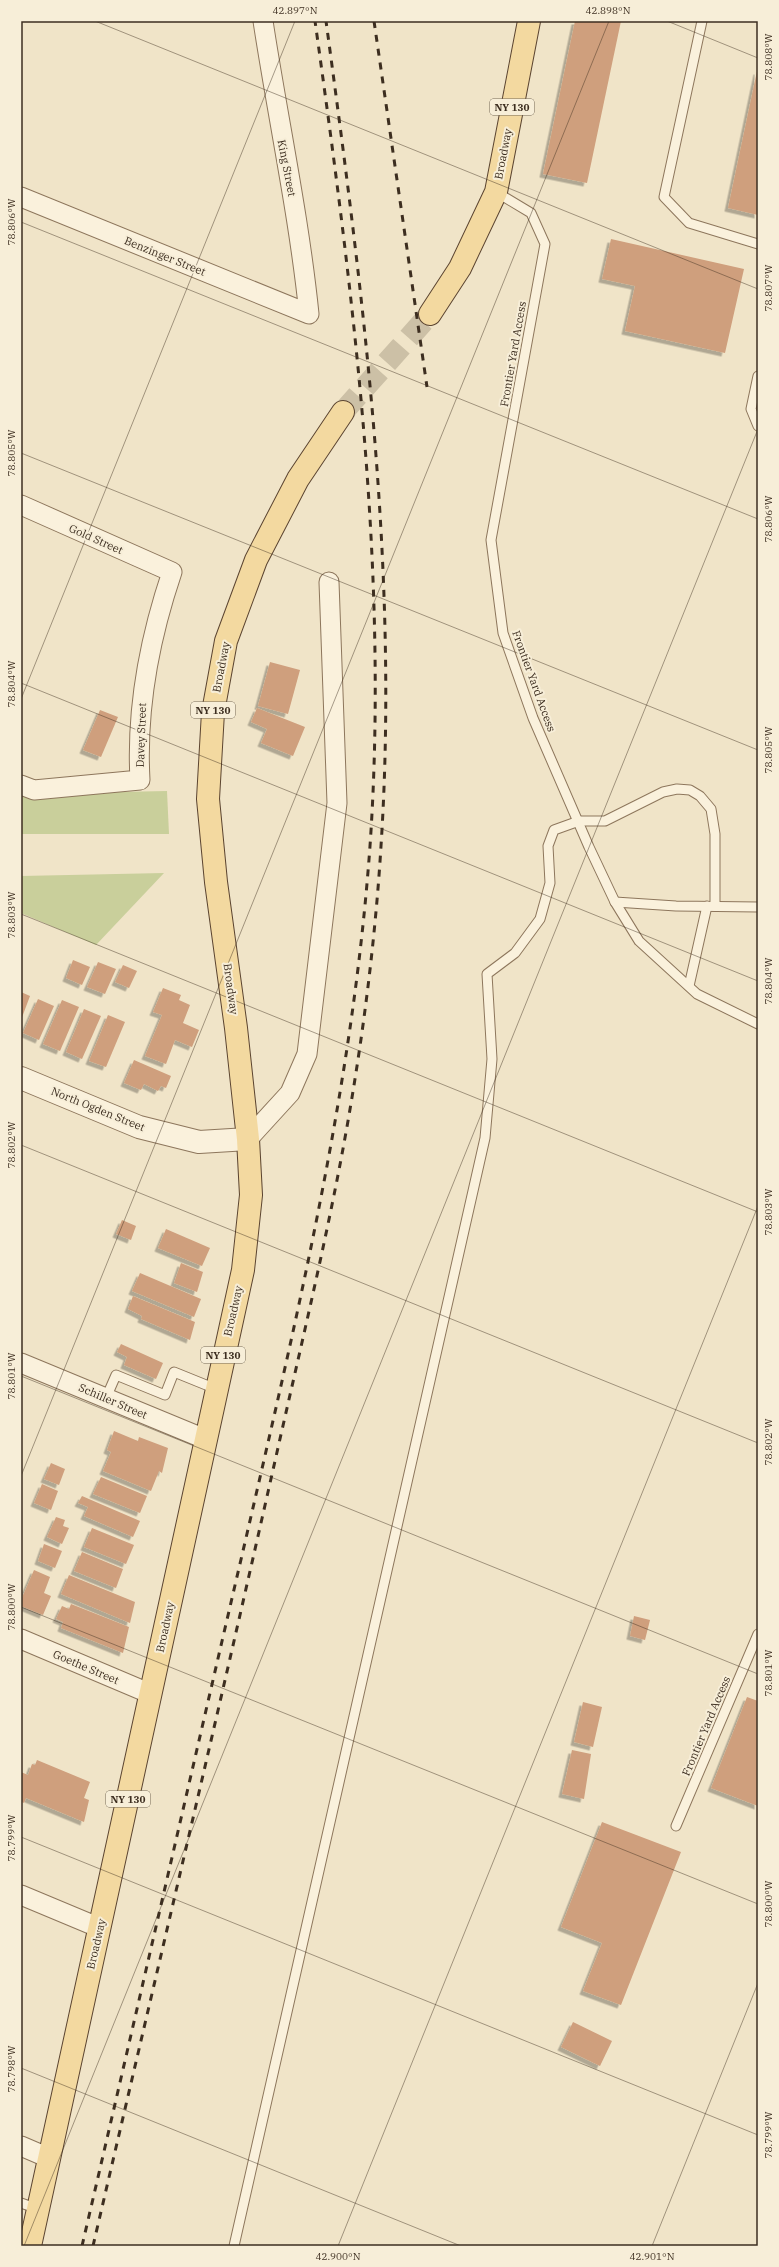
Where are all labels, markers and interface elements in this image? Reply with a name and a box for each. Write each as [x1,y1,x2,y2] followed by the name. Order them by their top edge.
[272,4,318,17] text: 42.897°N
[585,4,631,17] text: 42.898°N
[762,33,775,81] text: 78.808°W
[490,99,534,115] road number: NY 130
[491,127,515,181] street label: Broadway
[275,138,299,198] street label: King Street
[5,198,18,246] text: 78.806°W
[122,233,208,279] street label: Benzinger Street
[762,264,775,312] text: 78.807°W
[497,300,529,408] street label: Frontier Yard Access
[5,429,18,477] text: 78.805°W
[762,495,775,543] text: 78.806°W
[67,521,125,557] street label: Gold Street
[509,628,559,734] street label: Frontier Yard Access
[209,640,233,694] street label: Broadway
[5,660,18,708] text: 78.804°W
[133,702,149,768] street label: Davey Street
[191,702,235,718] road number: NY 130
[762,726,775,774] text: 78.805°W
[5,891,18,939] text: 78.803°W
[762,957,775,1005] text: 78.804°W
[220,963,242,1016] street label: Broadway
[49,1084,147,1134] street label: North Ogden Street
[5,1121,18,1169] text: 78.802°W
[762,1188,775,1236] text: 78.803°W
[220,1284,246,1338] street label: Broadway
[201,1347,245,1363] road number: NY 130
[5,1352,18,1400] text: 78.801°W
[77,1380,150,1422] street label: Schiller Street
[762,1418,775,1466] text: 78.802°W
[5,1583,18,1631] text: 78.800°W
[153,1600,177,1654] street label: Broadway
[51,1647,121,1687] street label: Goethe Street
[762,1649,775,1697] text: 78.801°W
[679,1674,733,1778] street label: Frontier Yard Access
[106,1791,150,1807] road number: NY 130
[5,1814,18,1862] text: 78.799°W
[762,1880,775,1928] text: 78.800°W
[83,1917,109,1971] street label: Broadway
[5,2045,18,2093] text: 78.798°W
[762,2111,775,2159] text: 78.799°W
[315,2250,361,2263] text: 42.900°N
[629,2250,675,2263] text: 42.901°N

